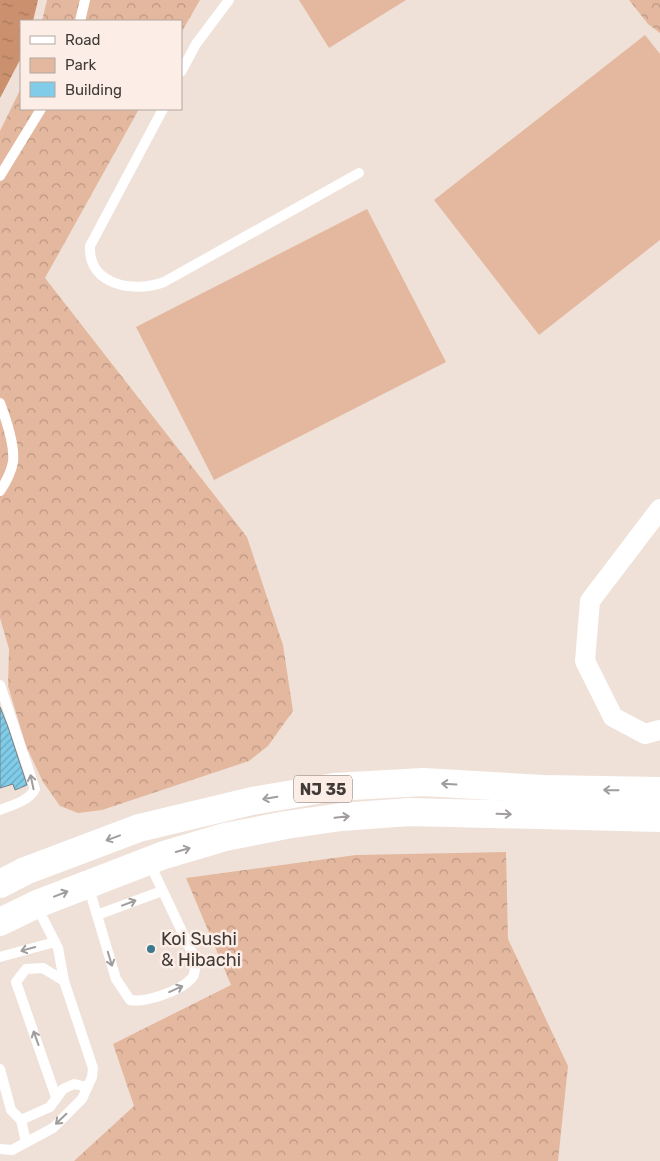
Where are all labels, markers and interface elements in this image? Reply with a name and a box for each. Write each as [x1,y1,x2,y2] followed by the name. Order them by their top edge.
[20,20,182,110] legend
[65,31,101,49] text: Road
[65,56,96,74] text: Park
[65,81,122,99] text: Building
[27,774,37,790] one-way arrow
[294,776,352,802] road number: NJ 35
[441,779,457,788] one-way arrow
[604,785,620,795] one-way arrow
[262,794,278,804] one-way arrow
[496,809,512,819] one-way arrow
[333,812,349,822] one-way arrow
[105,834,121,843] one-way arrow
[174,844,190,854] one-way arrow
[53,889,69,898] one-way arrow
[121,898,137,907] one-way arrow
[161,928,241,971] place label: Koi Sushi & Hibachi
[145,943,157,955] marker: Koi Sushi & Hibachi
[20,945,36,955] one-way arrow
[105,951,115,967] one-way arrow
[168,983,183,993] one-way arrow
[31,1031,40,1047] one-way arrow
[55,1113,68,1125] one-way arrow

